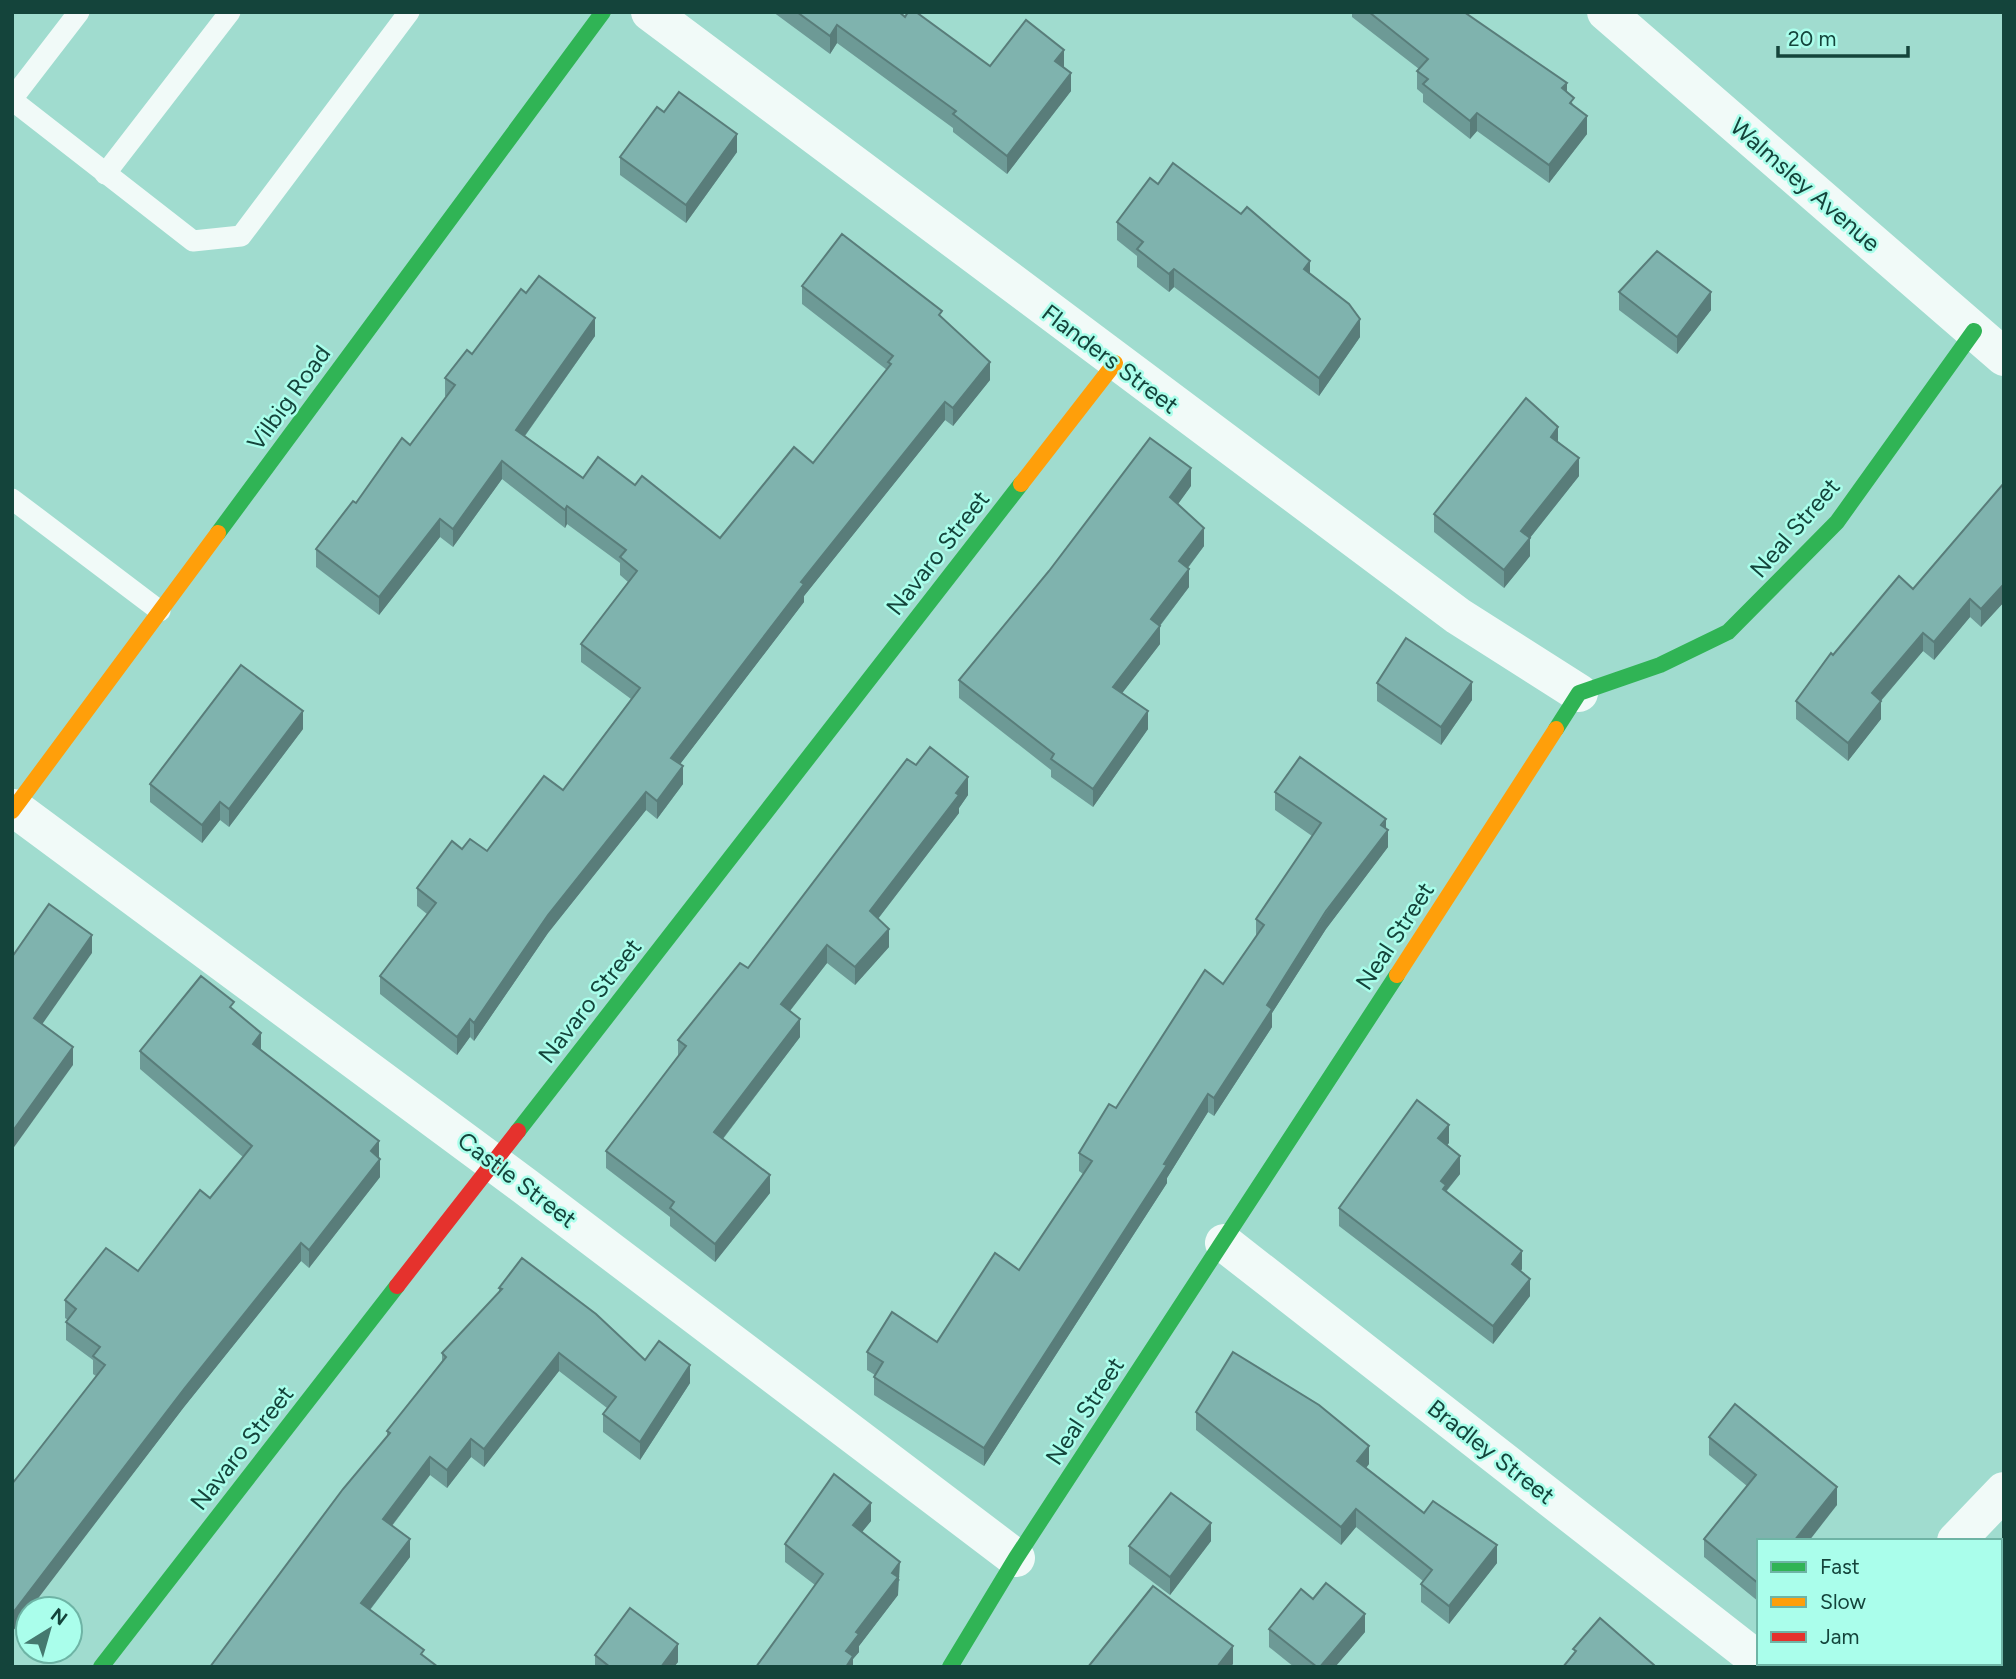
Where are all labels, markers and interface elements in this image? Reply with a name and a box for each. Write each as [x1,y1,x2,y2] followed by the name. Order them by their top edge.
[1778,14,1908,58] scale bar
[1788,26,1836,51] text: 20 m
[1725,112,1886,258] street label: Walmsley Avenue
[1036,298,1184,419] street label: Flanders Street
[241,340,336,456] street label: Vilbig Road
[1744,472,1846,583] street label: Neal Street
[880,485,995,621] street label: Navaro Street
[1349,877,1440,995] street label: Neal Street
[532,933,647,1069] street label: Navaro Street
[452,1125,582,1234] street label: Castle Street
[1039,1352,1130,1470] street label: Neal Street
[184,1380,299,1516] street label: Navaro Street
[1422,1393,1560,1510] street label: Bradley Street
[1757,1539,2002,1665] legend
[1820,1554,1860,1579] text: Fast
[1820,1589,1866,1614] text: Slow
[14,1595,84,1665] north arrow
[46,1603,72,1630] text: N
[1820,1624,1859,1649] text: Jam

